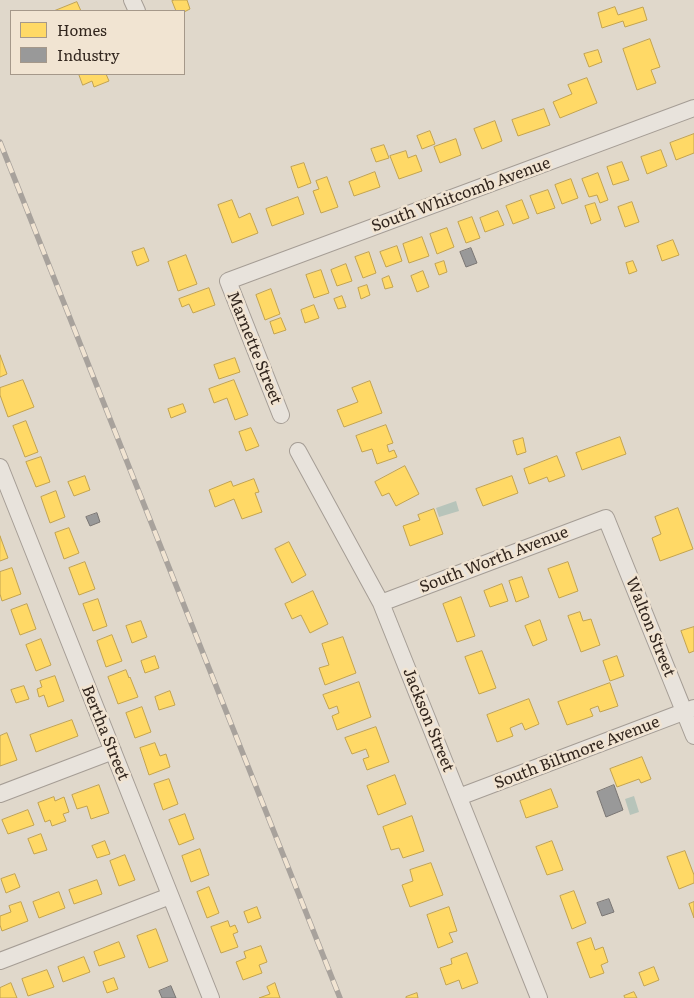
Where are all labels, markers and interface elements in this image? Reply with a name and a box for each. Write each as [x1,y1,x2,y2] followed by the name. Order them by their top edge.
[10,10,185,75] legend
[57,18,107,41] text: Homes
[57,43,120,66] text: Industry
[369,154,553,236] street label: South Whitcomb Avenue
[223,289,285,407] street label: Marnette Street
[417,523,571,597] street label: South Worth Avenue
[621,574,679,680] street label: Walton Street
[398,665,458,775] street label: Jackson Street
[77,683,133,783] street label: Bertha Street
[492,713,662,793] street label: South Biltmore Avenue

